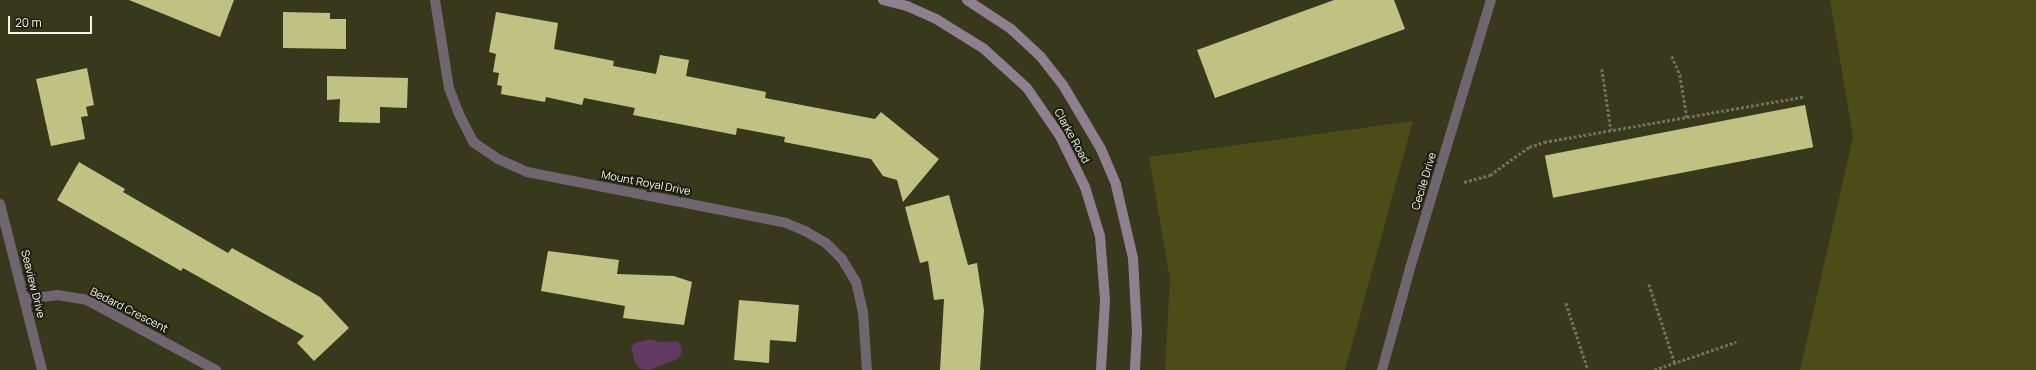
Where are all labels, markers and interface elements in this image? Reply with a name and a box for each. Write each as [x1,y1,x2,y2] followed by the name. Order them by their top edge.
[10,8,94,34] scale bar
[15,14,42,31] text: 20 m
[1052,106,1092,166] street label: Clarke Road
[1409,151,1439,211] street label: Cecile Drive
[600,168,692,198] street label: Mount Royal Drive
[18,249,48,319] street label: Seaview Drive
[88,285,170,335] street label: Bedard Crescent

